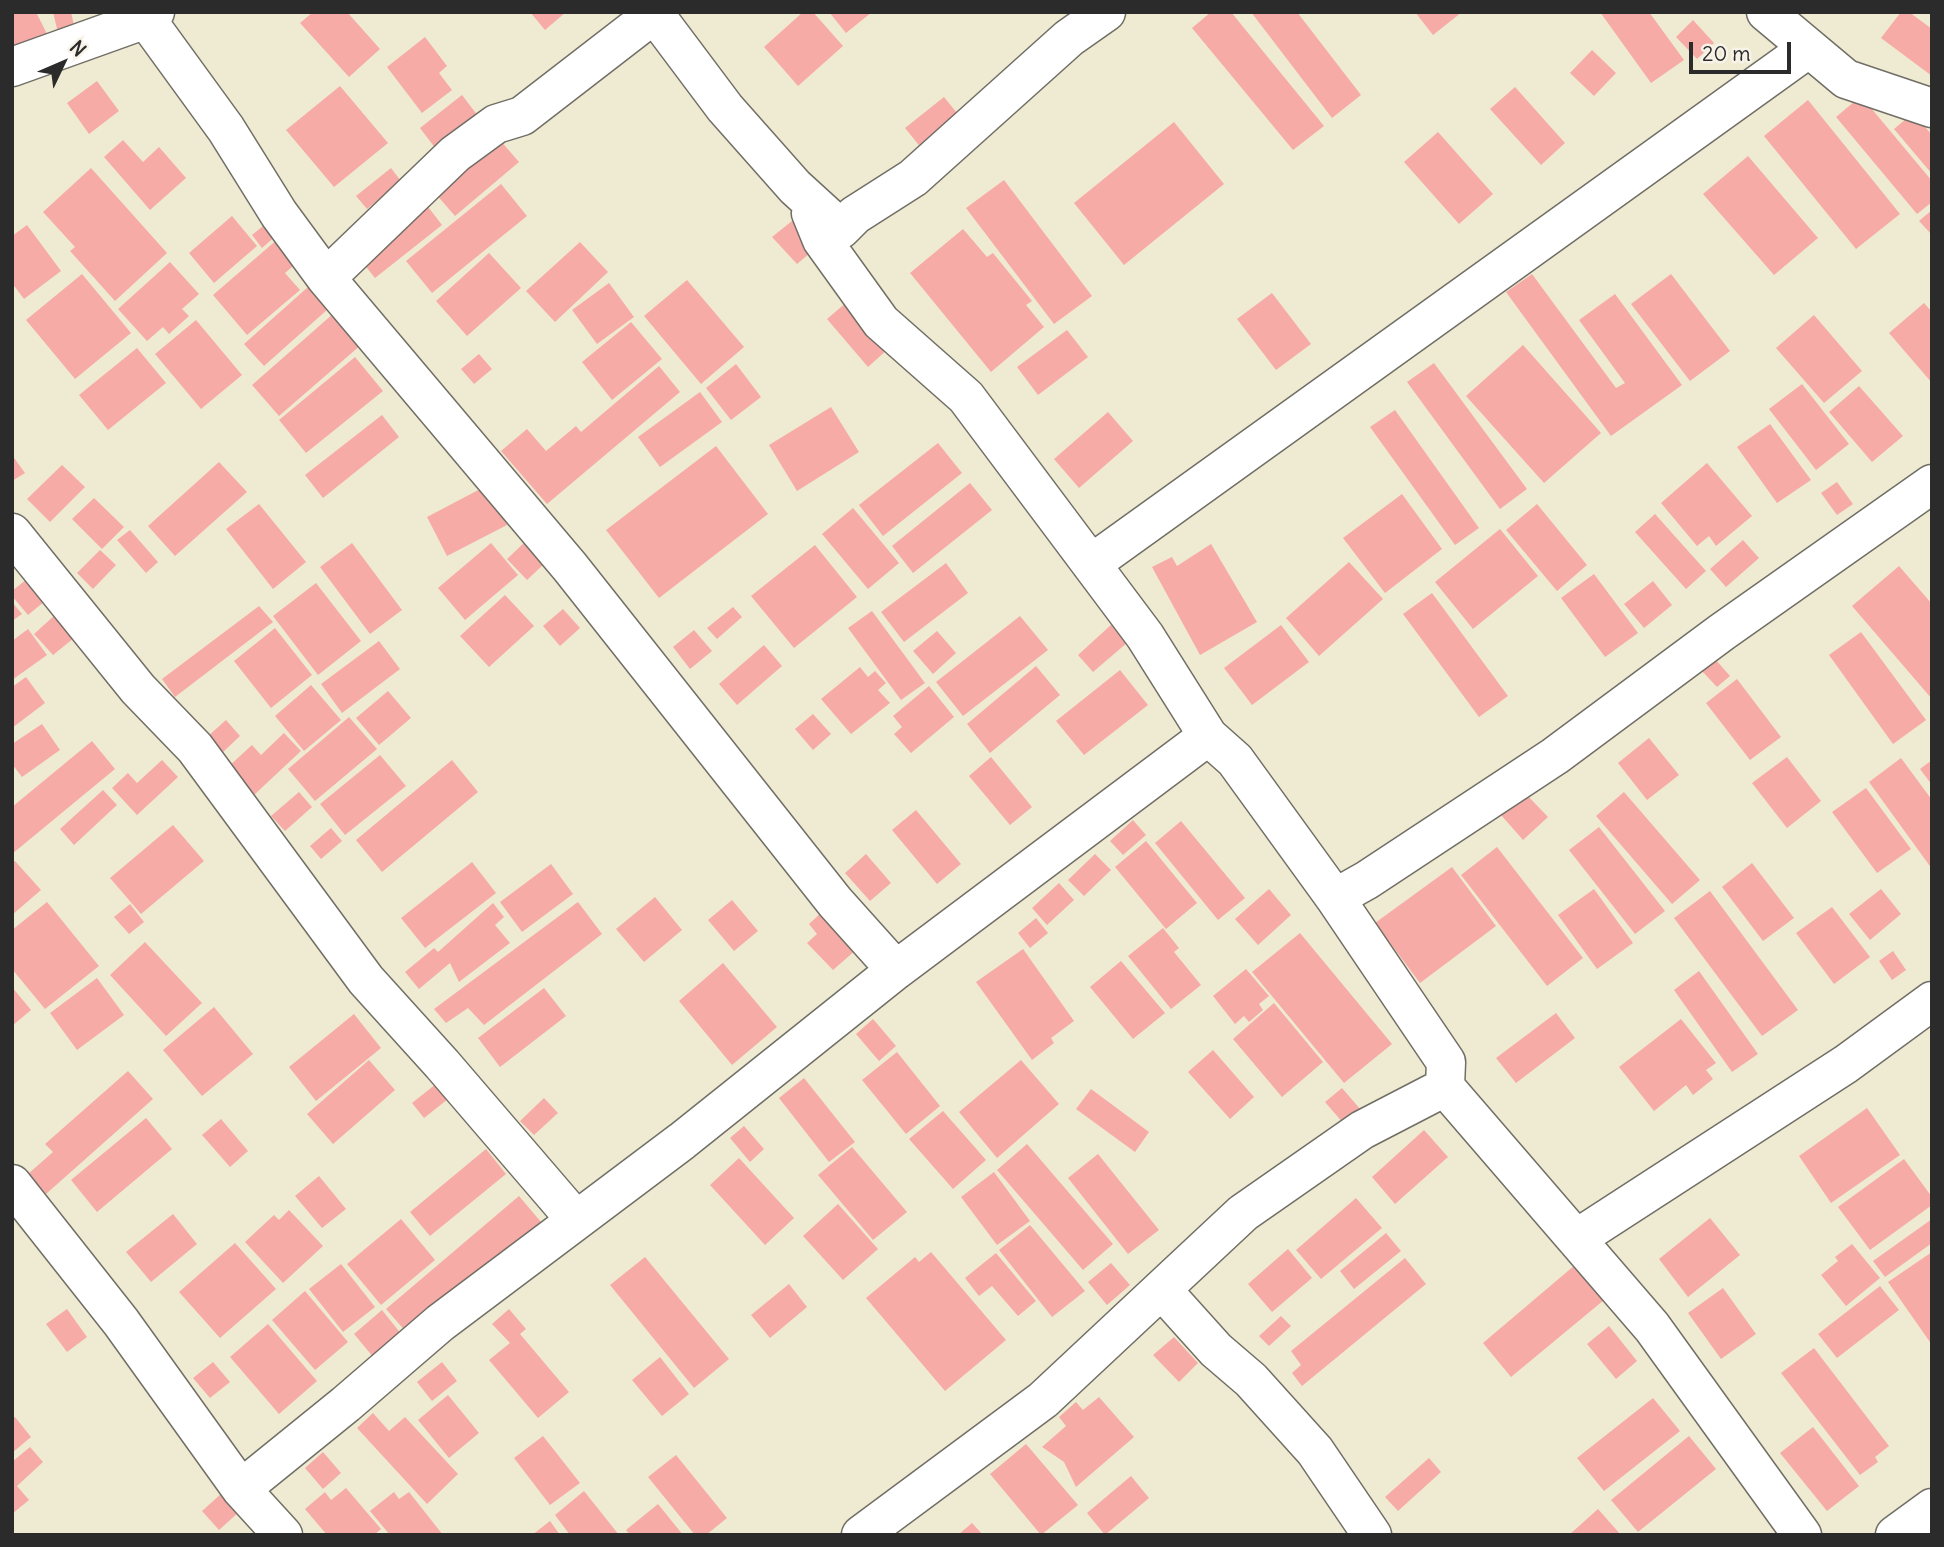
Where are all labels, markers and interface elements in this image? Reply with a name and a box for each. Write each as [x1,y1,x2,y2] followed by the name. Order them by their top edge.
[28,28,98,98] north arrow
[1692,28,1794,72] scale bar
[65,35,91,61] text: N
[1702,40,1751,67] text: 20 m

